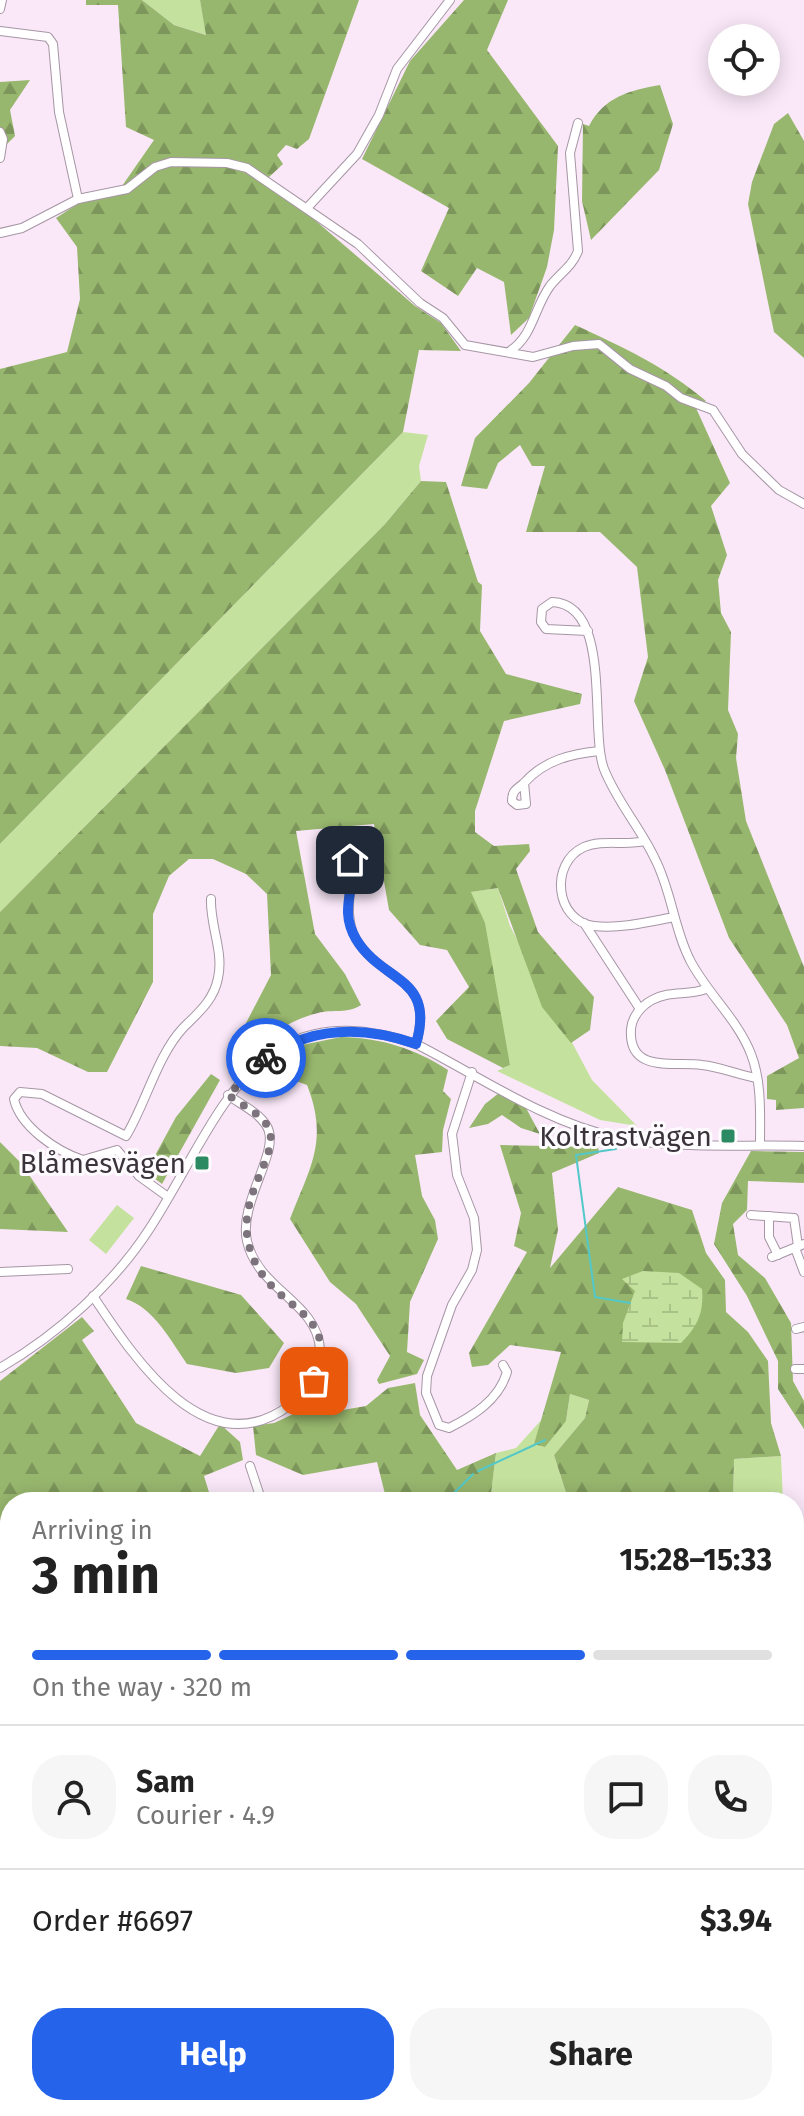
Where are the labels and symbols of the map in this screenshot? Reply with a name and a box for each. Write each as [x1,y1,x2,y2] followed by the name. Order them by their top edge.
[316,826,384,894] pin
[226,1018,306,1098] courier
[539,1120,712,1153] place label: Koltrastvägen
[719,1127,737,1145] marker: Koltrastvägen
[20,1147,186,1180] place label: Blåmesvägen
[193,1154,211,1172] marker: Blåmesvägen
[280,1347,348,1415] pin

